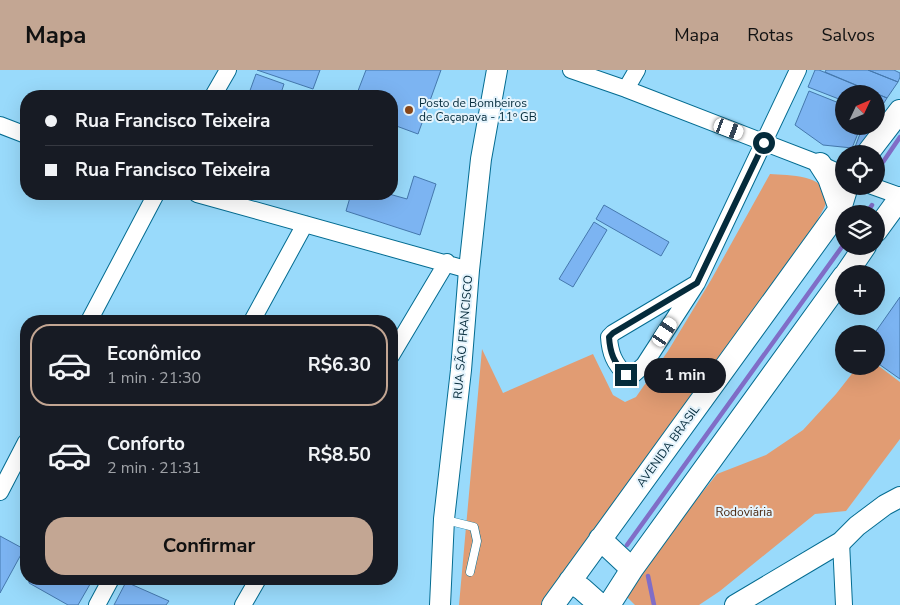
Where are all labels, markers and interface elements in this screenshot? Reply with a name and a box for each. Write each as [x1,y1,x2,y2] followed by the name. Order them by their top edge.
[25,19,87,51] text: Mapa
[674,23,719,47] text: Mapa
[747,23,793,47] text: Rotas
[821,23,875,47] text: Salvos
[835,85,885,135] north arrow
[835,85,885,375] map controls
[419,95,537,125] place label: Posto de Bombeiros de Caçapava - 11º GB
[403,104,415,116] marker: Posto de Bombeiros de Caçapava - 11º GB
[75,108,270,134] text: Rua Francisco Teixeira
[712,117,745,141] car
[753,132,775,154] route start
[835,145,885,195] button: locate
[75,157,270,183] text: Rua Francisco Teixeira
[835,205,885,255] button: layers
[835,265,885,315] button: +
[450,274,476,400] street label: RUA SÃO FRANCISCO
[650,315,679,349] car
[835,325,885,375] button: −
[107,341,201,367] text: Econômico
[47,343,92,388] icon: car
[308,352,371,378] text: R$6.30
[644,358,726,392] callout: 1 min
[615,364,637,386] route end
[664,364,706,386] text: 1 min
[107,367,201,389] text: 1 min · 21:30
[633,401,703,490] street label: AVENIDA BRASIL
[107,431,185,457] text: Conforto
[47,433,92,478] icon: car
[308,442,371,468] text: R$8.50
[107,457,201,479] text: 2 min · 21:31
[716,504,772,520] park label: Rodoviária
[45,517,373,575] button: Confirmar

